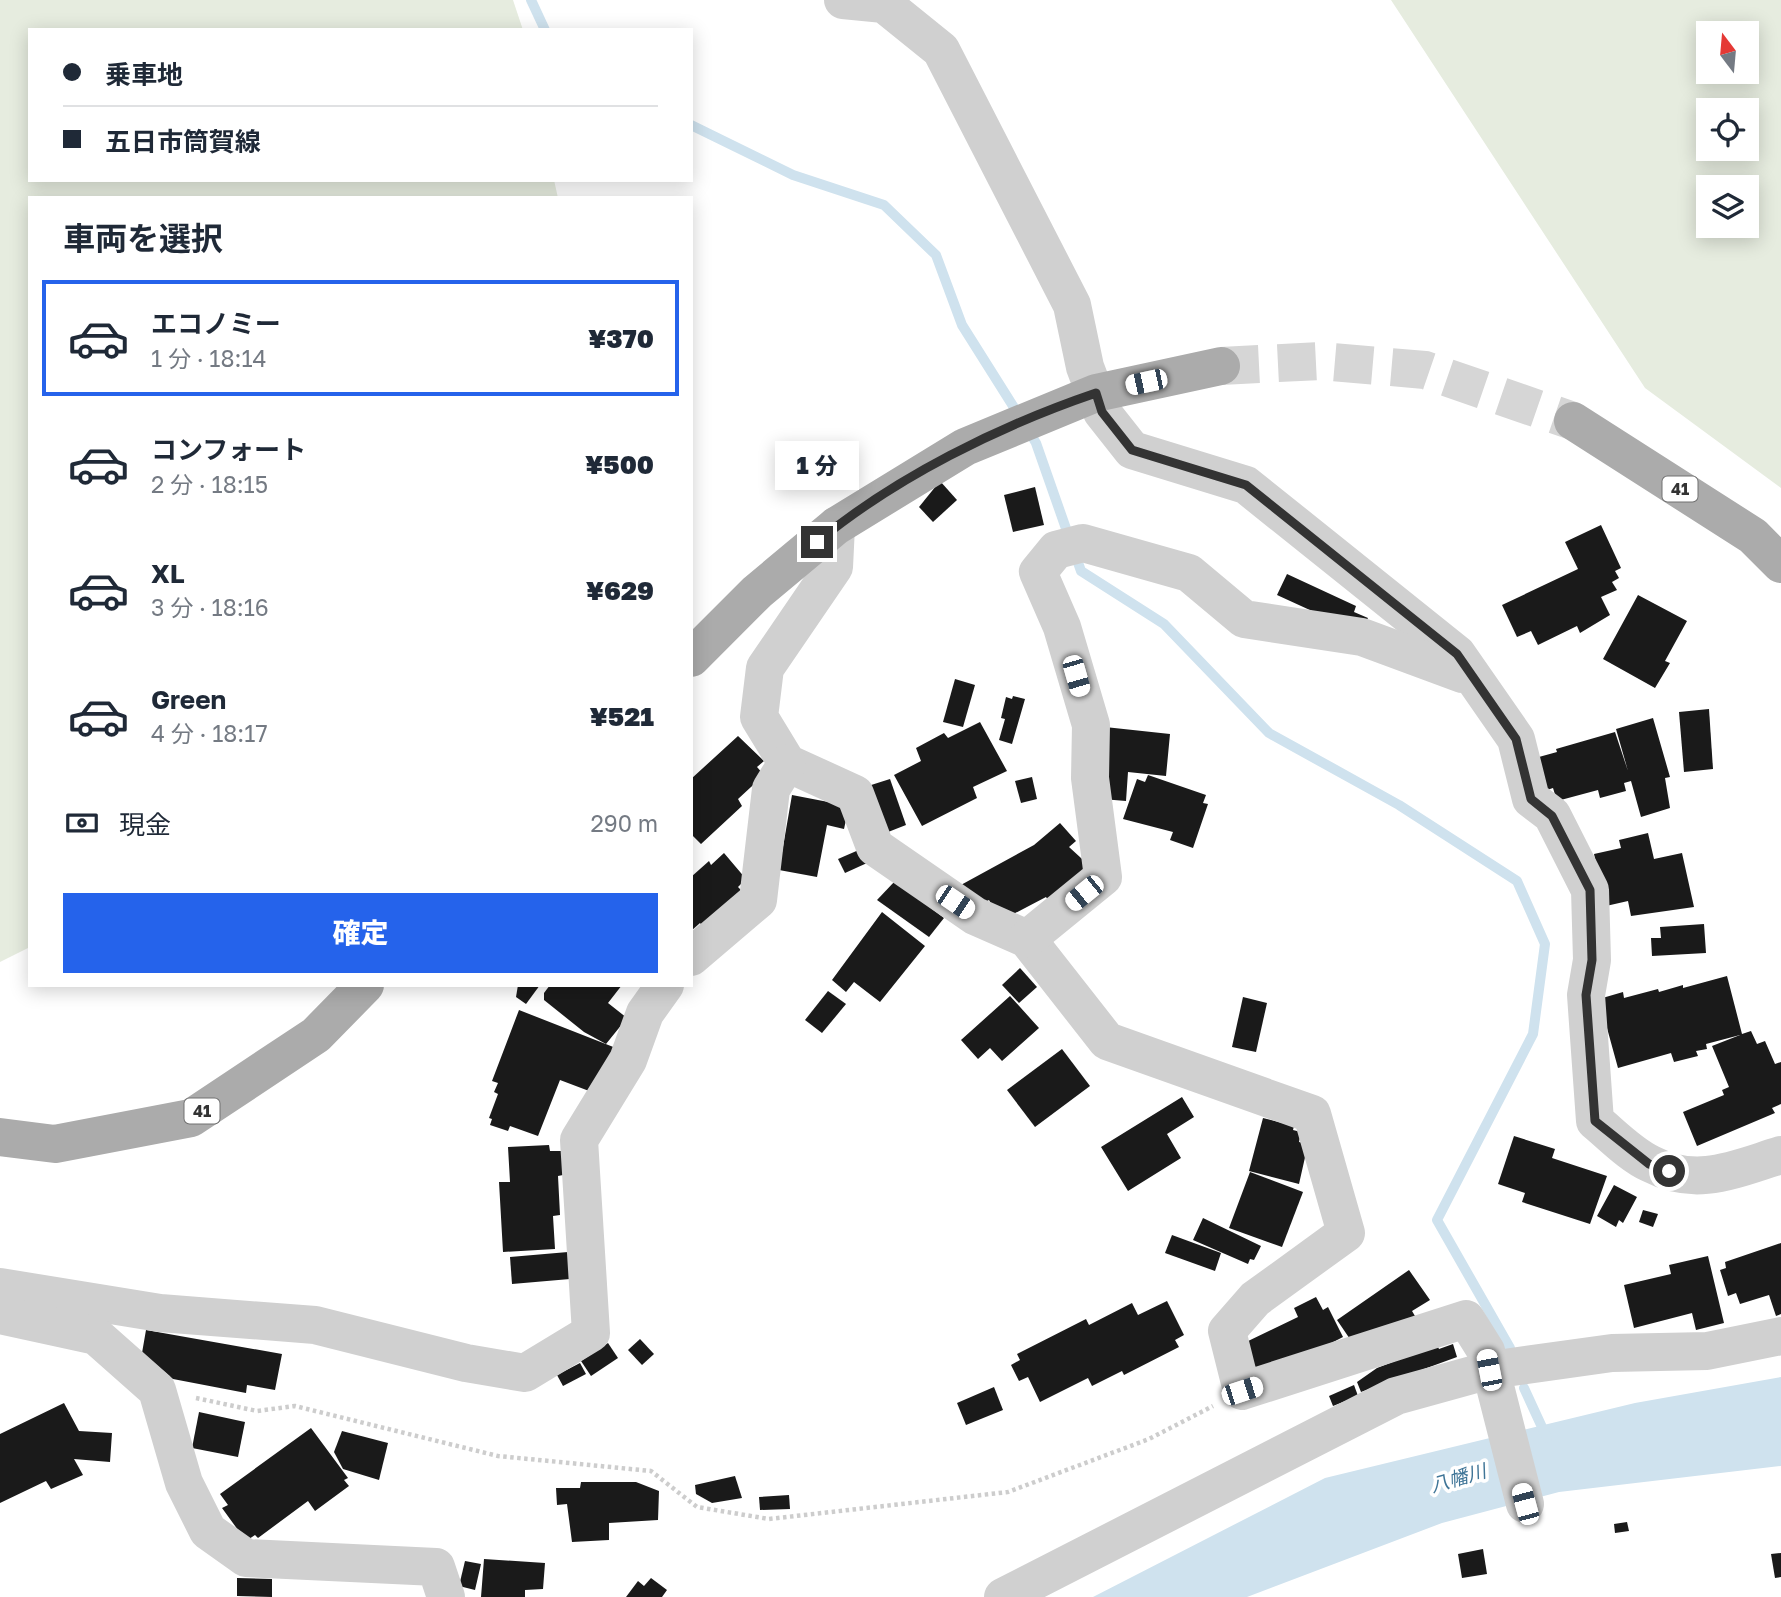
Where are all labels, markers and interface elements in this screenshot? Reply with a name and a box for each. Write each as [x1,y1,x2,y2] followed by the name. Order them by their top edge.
[1696,21,1759,84] north arrow
[1696,21,1759,238] map controls
[105,59,183,90] text: 乗車地
[1696,98,1759,161] button: locate
[105,126,261,157] text: 五日市筒賀線
[1696,175,1759,238] button: layers
[63,219,223,257] text: 車両を選択
[67,307,130,370] icon: car
[151,308,281,339] text: エコノミー
[588,323,654,354] text: ¥370
[151,344,267,372] text: 1 分 · 18:14
[1124,367,1169,397] car
[67,433,130,496] icon: car
[151,434,306,465] text: コンフォート
[775,440,859,490] callout: 1 分
[585,449,654,480] text: ¥500
[797,451,837,479] text: 1 分
[151,470,268,498] text: 2 分 · 18:15
[1662,476,1698,502] road number: 41
[801,526,833,558] route end
[151,558,185,589] text: XL
[67,559,130,622] icon: car
[586,575,654,606] text: ¥629
[151,593,269,621] text: 3 分 · 18:16
[1061,653,1092,699] car
[151,684,226,715] text: Green
[67,685,130,748] icon: car
[589,701,654,732] text: ¥521
[151,719,268,747] text: 4 分 · 18:17
[63,804,101,842] icon: cash
[119,809,171,840] text: 現金
[590,809,658,837] text: 290 m
[1062,872,1107,914] car
[932,882,979,922] car
[63,893,658,973] button: 確定
[184,1098,220,1124] road number: 41
[1653,1155,1685,1187] route start
[1475,1347,1504,1393] car
[1219,1375,1266,1407] car
[1427,1458,1490,1496] water label: 八幡川
[1510,1481,1541,1527] car

